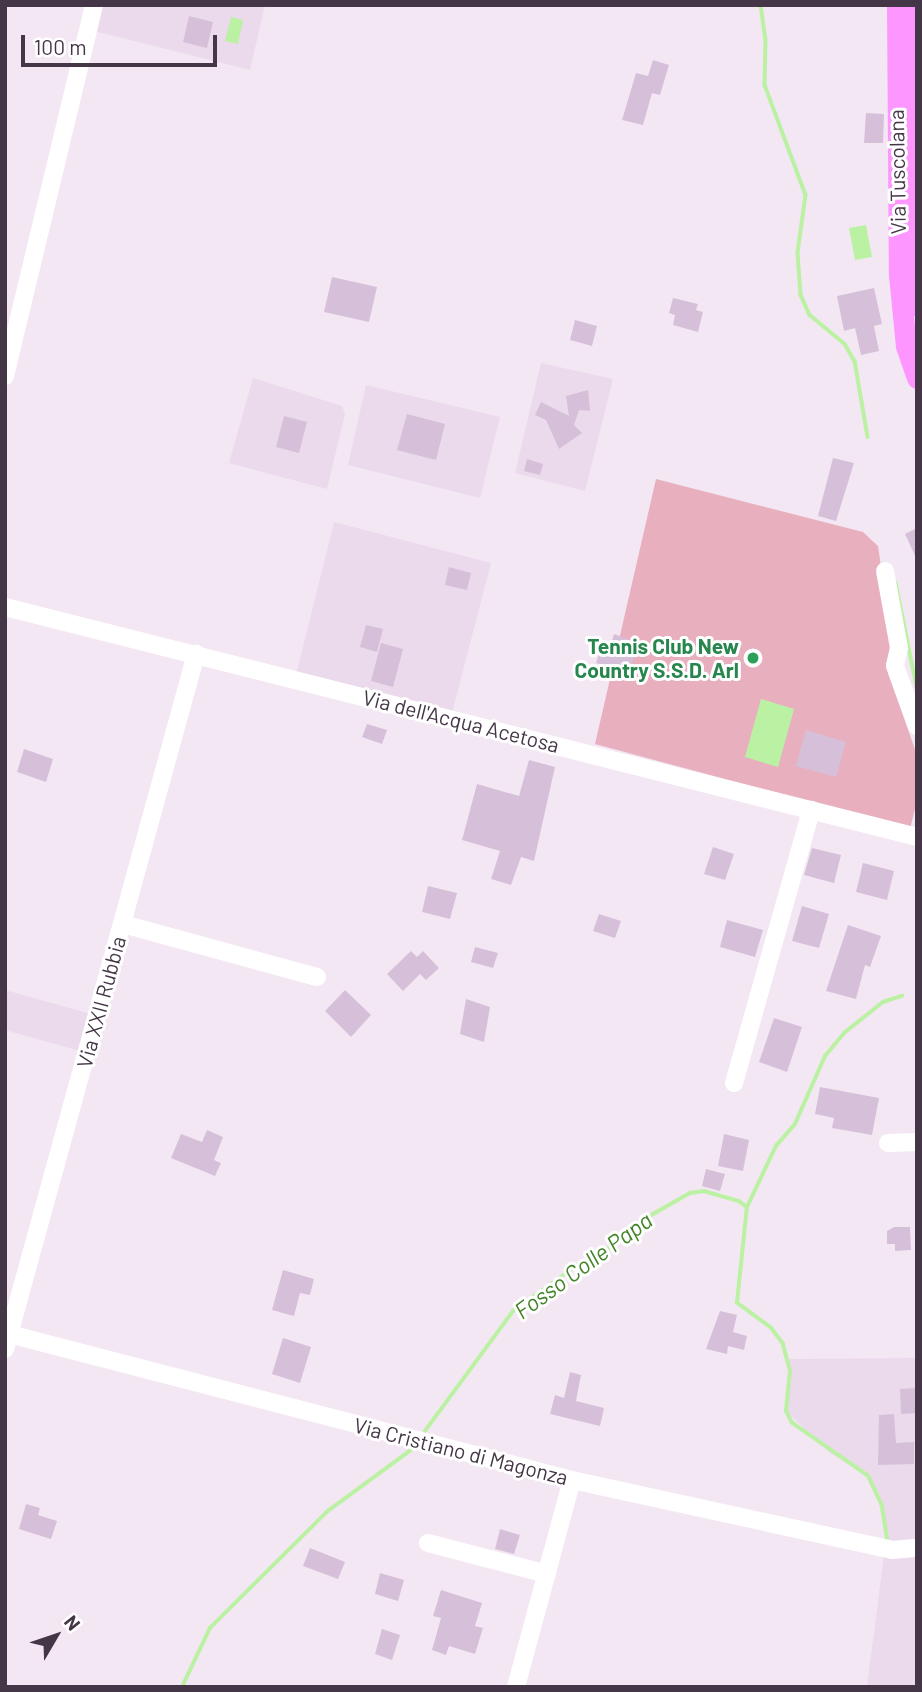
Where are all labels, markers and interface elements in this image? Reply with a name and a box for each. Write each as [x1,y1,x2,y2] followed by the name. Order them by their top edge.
[24,21,220,65] scale bar
[34,34,87,59] text: 100 m
[883,109,911,235] street label: Via Tuscolana
[575,633,739,683] place label: Tennis Club New Country S.S.D. Arl
[745,650,761,666] marker: Tennis Club New Country S.S.D. Arl
[360,684,562,758] street label: Via dell'Acqua Acetosa
[71,933,131,1071] street label: Via XXII Rubbia
[509,1206,657,1324] water label: Fosso Colle Papa
[351,1412,571,1490] street label: Via Cristiano di Magonza
[21,1601,91,1671] north arrow
[60,1610,86,1635] text: N

